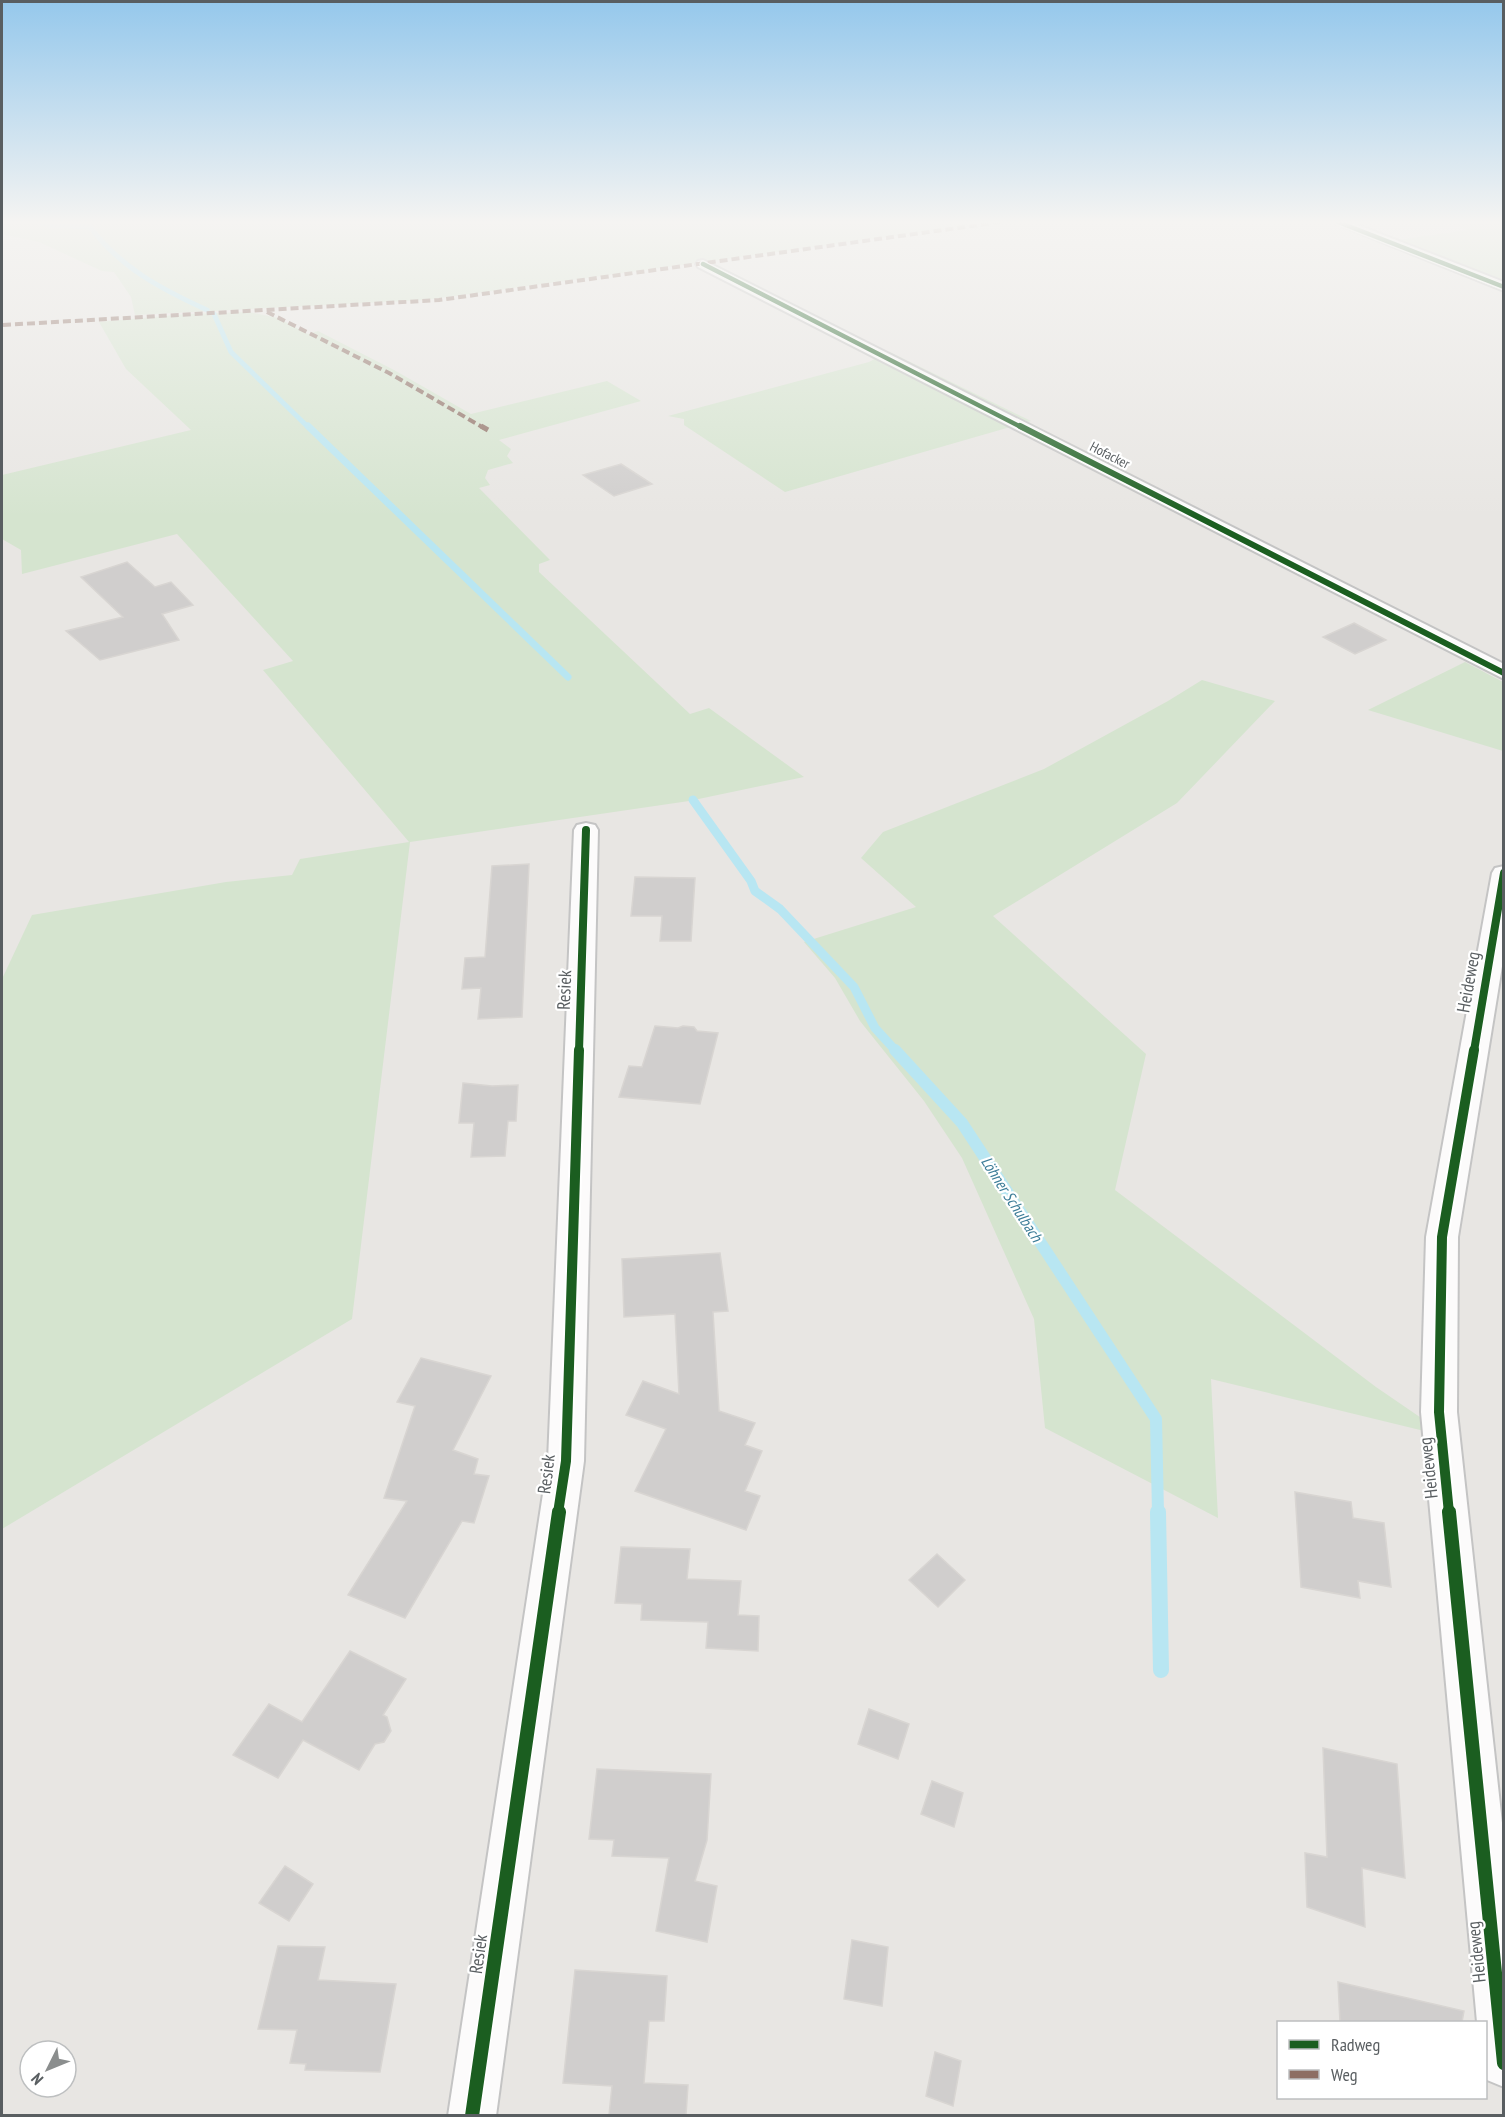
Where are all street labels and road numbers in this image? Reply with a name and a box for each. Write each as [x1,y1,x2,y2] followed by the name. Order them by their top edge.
[1087,437,1133,473] street label: Hofacker
[1451,950,1485,1014] street label: Heideweg
[552,970,576,1010] street label: Resiek
[1413,1436,1443,1500] street label: Heideweg
[532,1453,560,1495] street label: Resiek
[1461,1920,1491,1984] street label: Heideweg
[464,1933,492,1975] street label: Resiek

